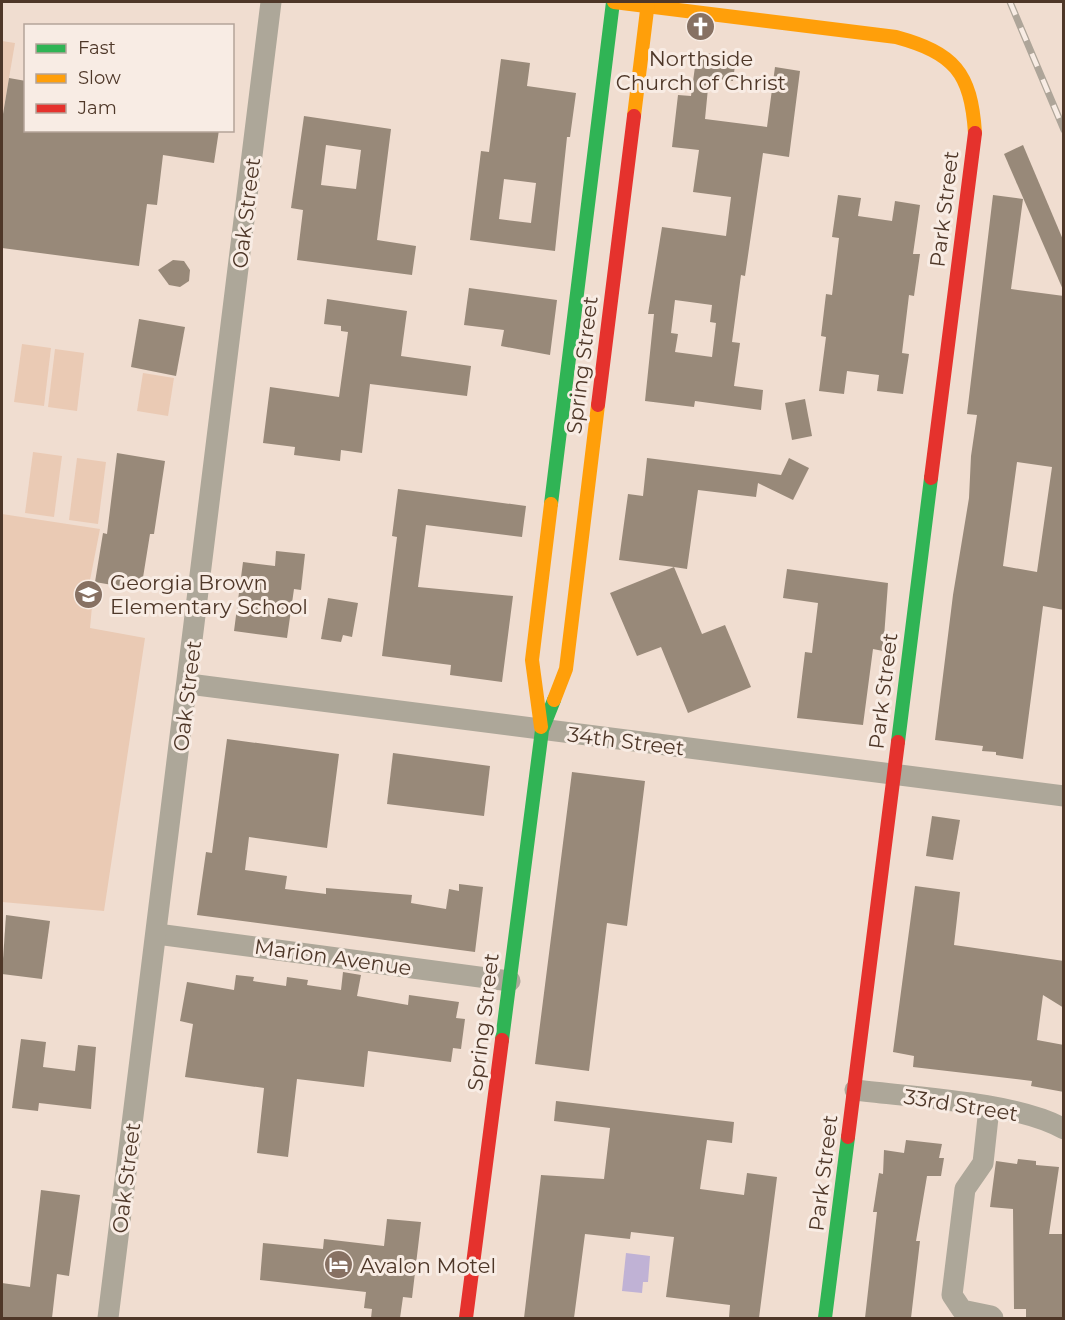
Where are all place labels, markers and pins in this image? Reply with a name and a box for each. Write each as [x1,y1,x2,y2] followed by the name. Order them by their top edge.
[685,11,717,43] church icon: Northside Church of Christ
[616,46,786,95] place label: Northside Church of Christ
[110,570,308,619] place label: Georgia Brown Elementary School
[73,578,105,610] school or university icon: Georgia Brown Elementary School
[323,1249,355,1281] hotel icon: Avalon Motel
[360,1253,496,1278] place label: Avalon Motel

